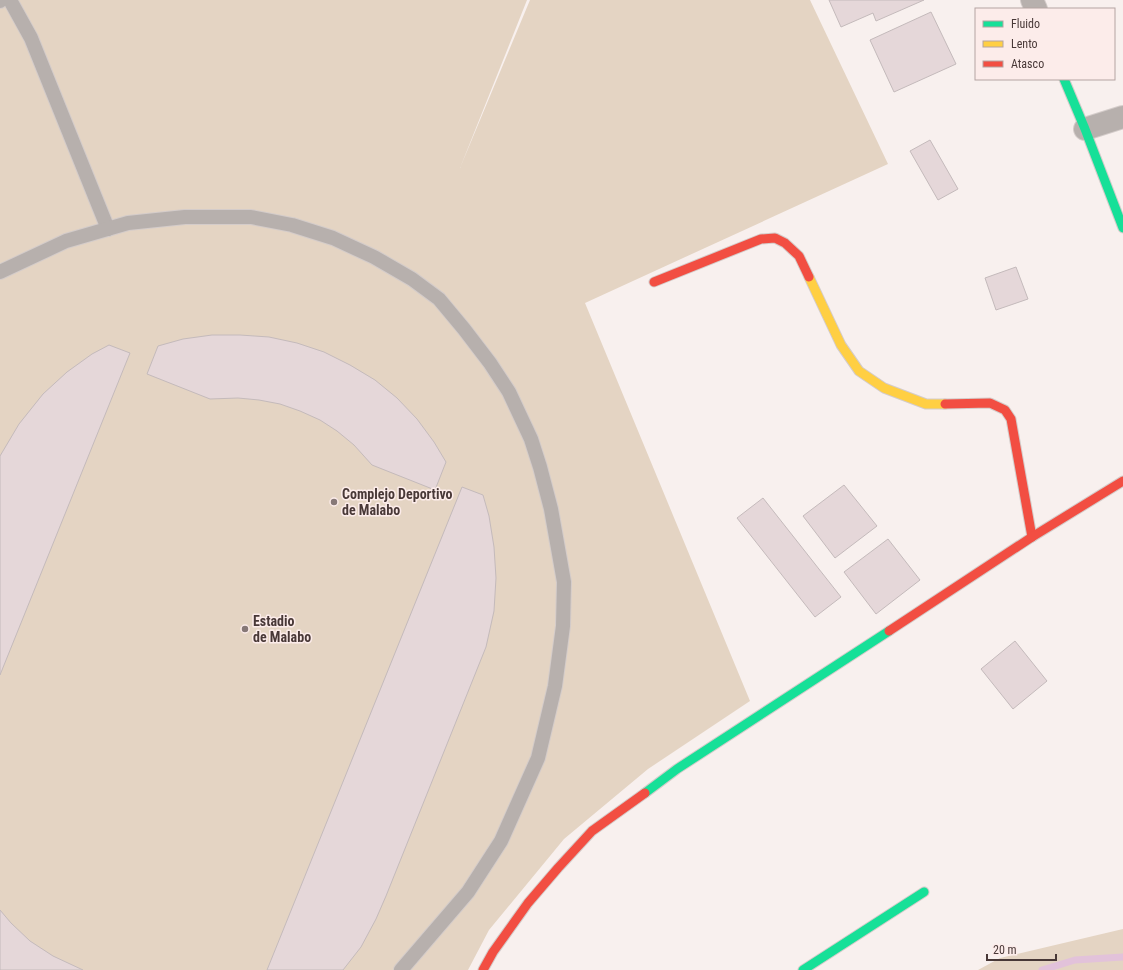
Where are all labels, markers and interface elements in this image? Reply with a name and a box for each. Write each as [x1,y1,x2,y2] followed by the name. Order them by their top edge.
[975,8,1115,80] legend
[1011,17,1040,31] text: Fluido
[1011,37,1038,51] text: Lento
[1011,57,1044,71] text: Atasco
[342,486,453,518] place label: Complejo Deportivo de Malabo
[329,497,339,507] marker: Complejo Deportivo de Malabo
[253,613,311,645] place label: Estadio de Malabo
[240,624,250,634] marker: Estadio de Malabo
[987,936,1056,962] scale bar
[993,943,1017,957] text: 20 m

